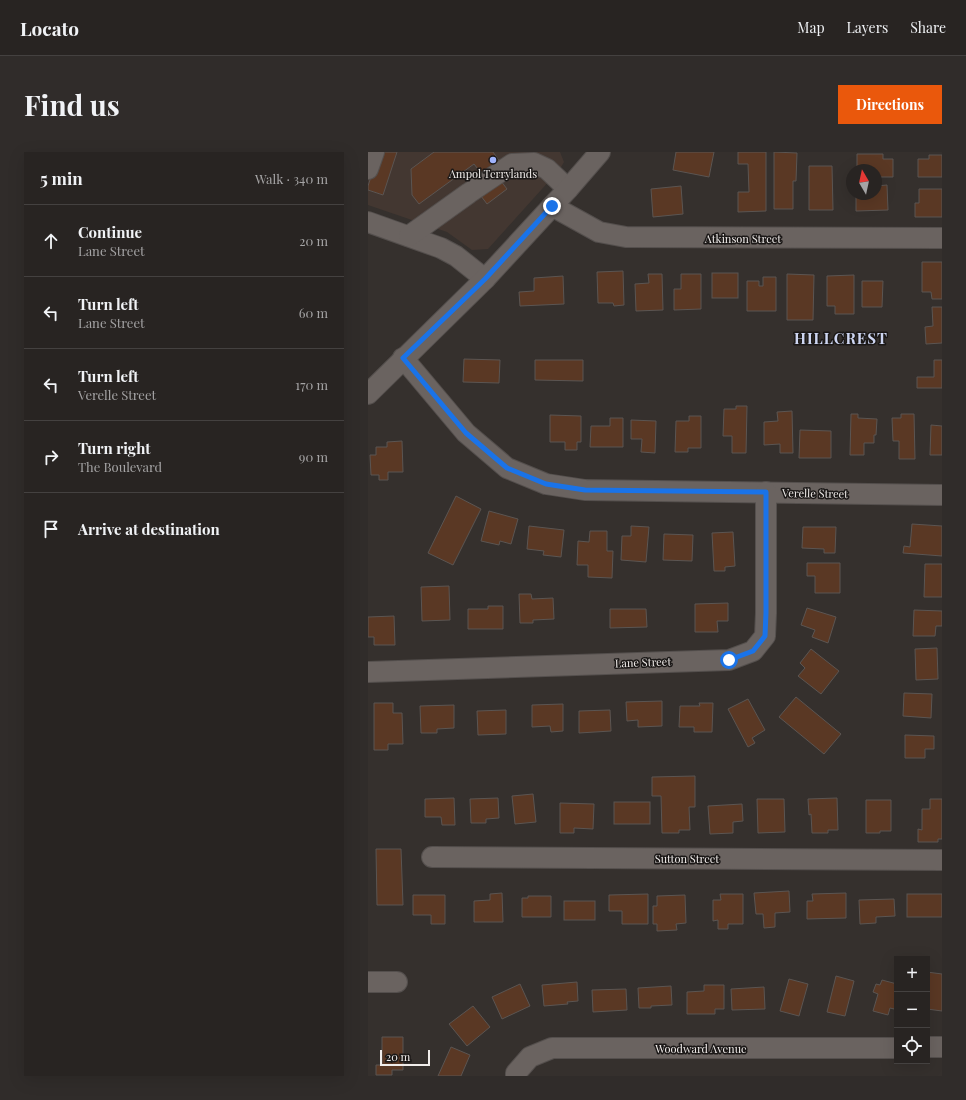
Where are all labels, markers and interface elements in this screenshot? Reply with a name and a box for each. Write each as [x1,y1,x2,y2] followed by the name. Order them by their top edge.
[20,15,79,41] text: Locato
[797,18,825,37] text: Map
[847,18,888,37] text: Layers
[910,18,946,37] text: Share
[838,85,942,124] button: Directions
[24,86,120,123] text: Find us
[488,155,498,165] marker: Ampol Terrylands
[846,164,882,200] north arrow
[448,166,537,181] place label: Ampol Terrylands
[40,167,83,189] text: 5 min
[255,170,328,187] text: Walk · 340 m
[543,197,561,215] route end
[78,222,142,242] text: Continue
[40,230,62,252] icon: ahead
[704,231,781,246] street label: Atkinson Street
[299,232,328,249] text: 20 m
[78,242,145,259] text: Lane Street
[78,294,139,314] text: Turn left
[40,302,62,324] icon: left
[299,304,328,321] text: 60 m
[78,314,145,331] text: Lane Street
[794,328,888,348] district label: HILLCREST
[78,366,139,386] text: Turn left
[40,374,62,396] icon: left
[295,376,328,393] text: 170 m
[78,386,156,403] text: Verelle Street
[78,438,151,458] text: Turn right
[40,446,62,468] icon: right
[299,448,328,465] text: 90 m
[78,458,162,475] text: The Boulevard
[781,485,848,501] street label: Verelle Street
[40,518,62,540] icon: arrive
[78,519,220,539] text: Arrive at destination
[720,651,738,669] route start
[615,654,672,670] street label: Lane Street
[655,851,719,866] street label: Sutton Street
[894,956,930,1064] map controls
[894,956,930,992] button: +
[894,992,930,1028] button: −
[894,1028,930,1064] button: locate
[654,1041,747,1056] street label: Woodward Avenue
[380,1048,430,1067] scale bar
[386,1049,410,1064] text: 20 m

